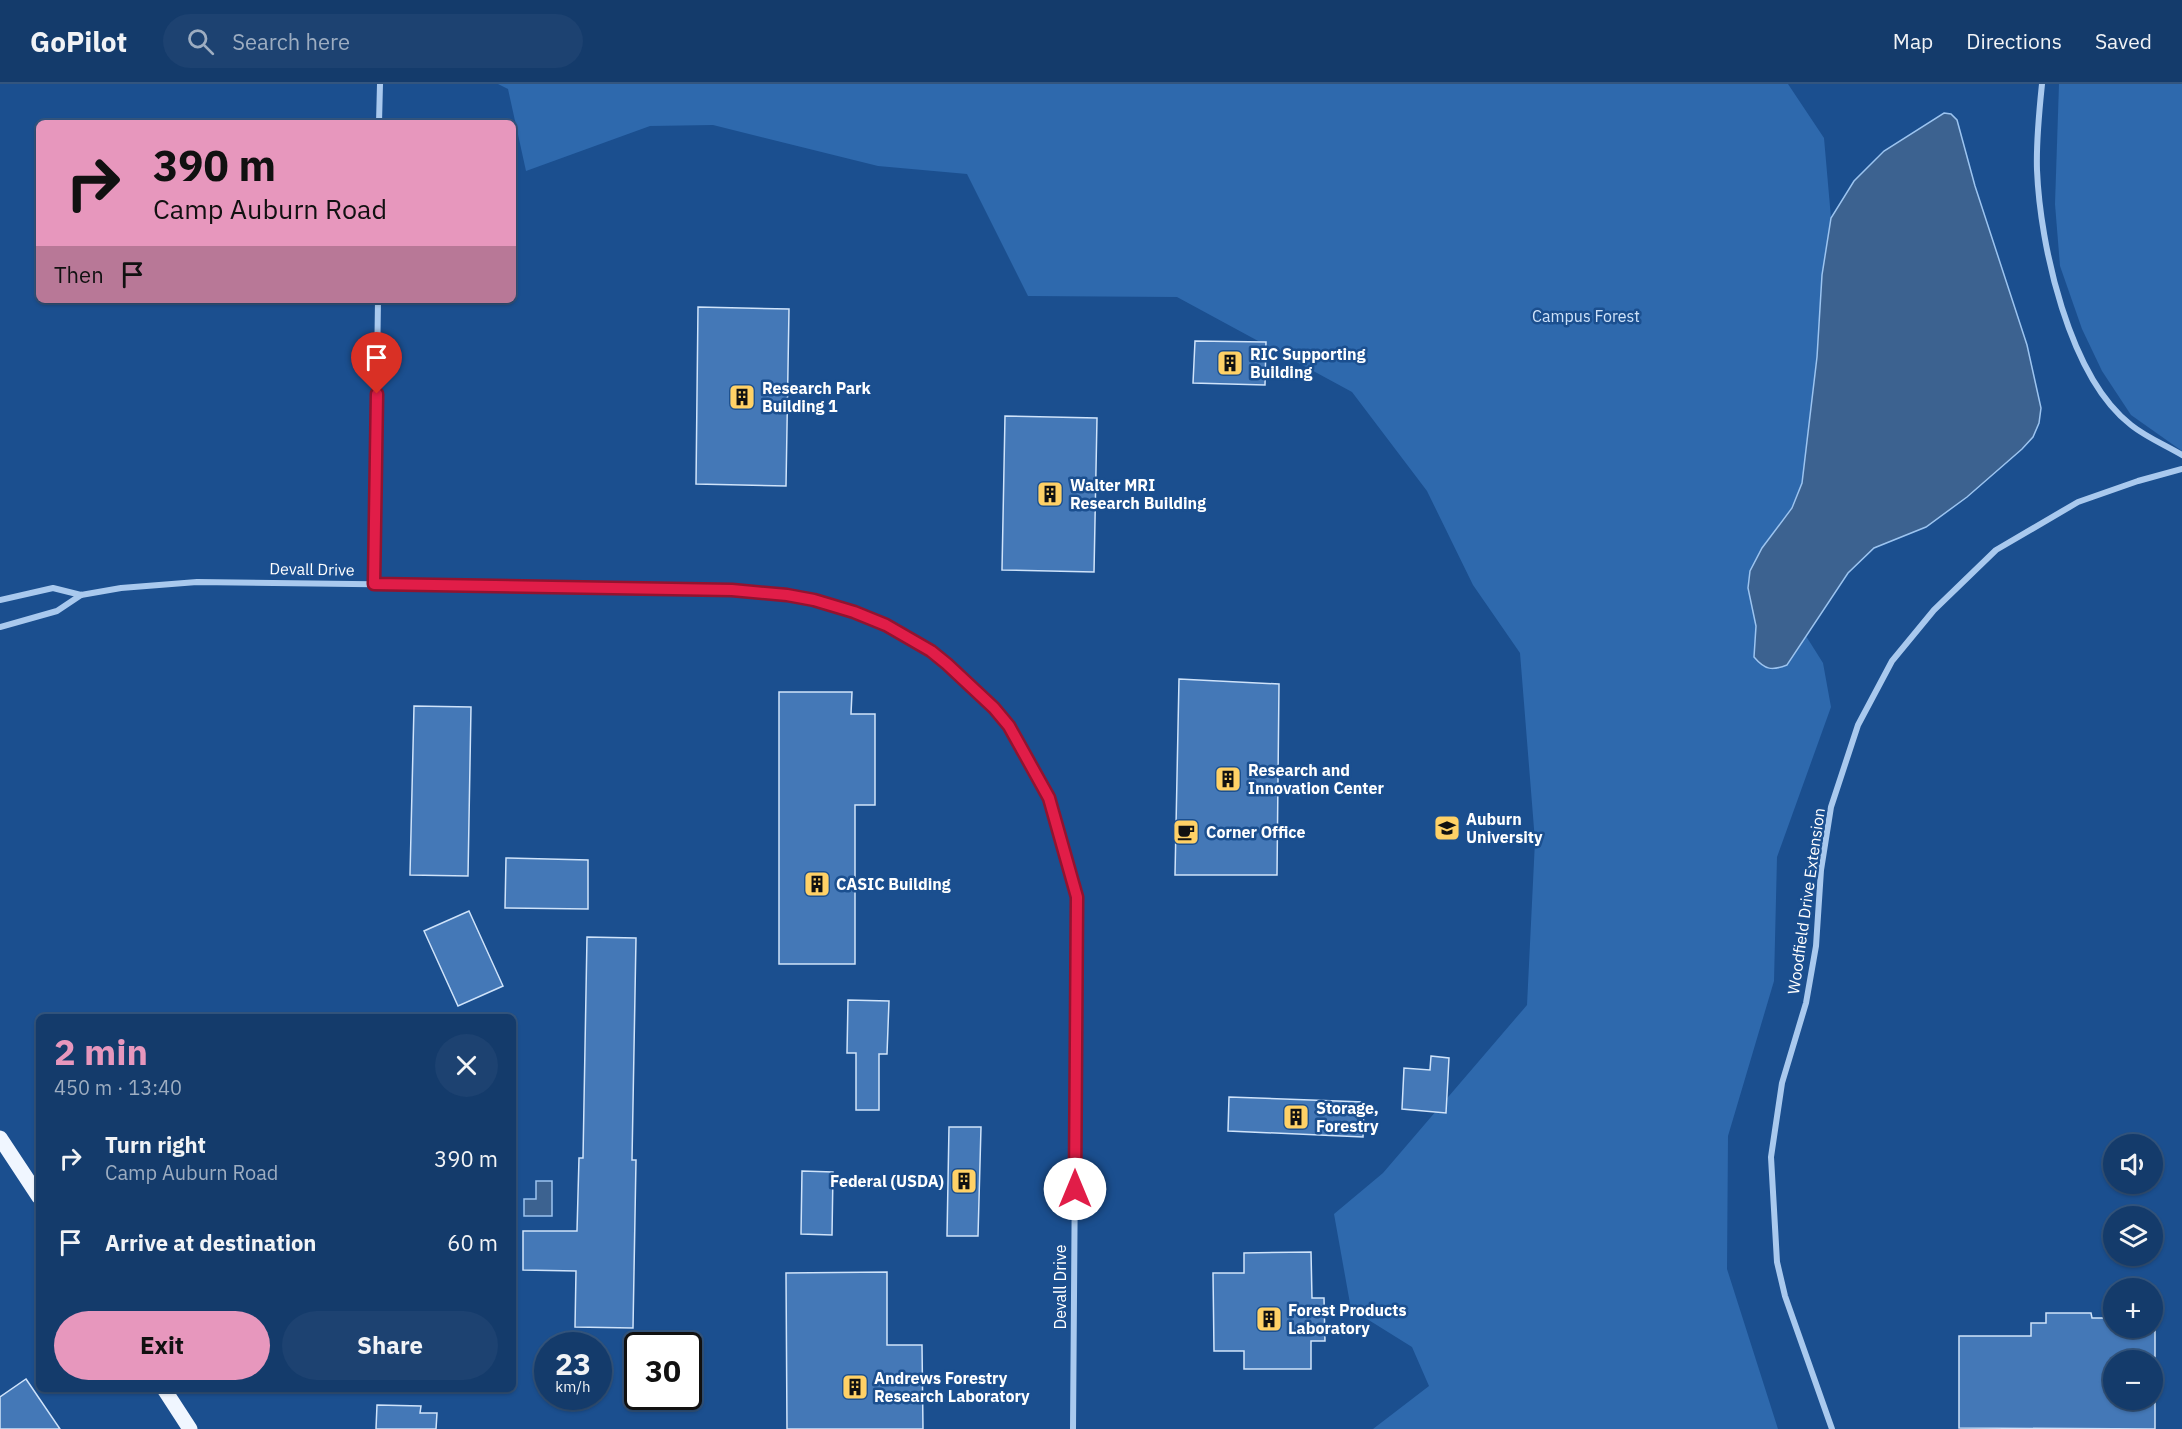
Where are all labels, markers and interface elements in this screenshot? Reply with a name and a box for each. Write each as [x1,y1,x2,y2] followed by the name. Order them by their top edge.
[163,14,583,68] search box
[30,23,127,60] text: GoPilot
[184,25,217,58] icon: search
[232,27,350,56] text: Search here
[1893,27,1933,55] text: Map
[1966,27,2062,55] text: Directions
[2095,27,2152,55] text: Saved
[153,138,276,193] text: 390 m
[54,144,132,222] icon: right
[153,191,387,226] text: Camp Auburn Road
[116,258,149,291] icon: arrive
[54,260,104,289] text: Then
[1532,306,1640,326] park label: Campus Forest
[351,332,402,394] pin
[360,341,393,374] icon: arrive
[1250,344,1366,382] place label: RIC Supporting Building
[1215,348,1245,378] building icon: RIC Supporting Building
[762,378,871,416] place label: Research Park Building 1
[727,382,757,412] building icon: Research Park Building 1
[1070,475,1206,513] place label: Walter MRI Research Building
[1035,479,1065,509] building icon: Walter MRI Research Building
[269,558,355,580] street label: Devall Drive
[1248,760,1384,798] place label: Research and Innovation Center
[1213,764,1243,794] building icon: Research and Innovation Center
[1783,806,1829,996] street label: Woodfield Drive Extension
[1466,809,1543,847] place label: Auburn University
[1432,813,1462,843] school or university icon: Auburn University
[1171,817,1201,847] cafe icon: Corner Office
[1206,822,1305,842] place label: Corner Office
[802,869,832,899] building icon: CASIC Building
[836,874,951,894] place label: CASIC Building
[54,1028,148,1075] text: 2 min
[435,1034,498,1097] button: close
[54,1074,182,1101] text: 450 m · 13:40
[1316,1098,1379,1136] place label: Storage, Forestry
[1281,1102,1311,1132] building icon: Storage, Forestry
[105,1130,206,1159] text: Turn right
[2103,1134,2163,1410] map controls
[2103,1134,2163,1194] button: sound
[54,1142,87,1175] icon: right
[434,1144,498,1173] text: 390 m
[1043,1157,1107,1221] position arrow
[105,1159,278,1186] text: Camp Auburn Road
[949,1166,979,1196] building icon: Federal (USDA)
[830,1171,944,1191] place label: Federal (USDA)
[2103,1206,2163,1266] button: layers
[54,1226,87,1259] icon: arrive
[105,1228,316,1257] text: Arrive at destination
[447,1228,498,1257] text: 60 m
[1050,1244,1070,1330] street label: Devall Drive
[2103,1278,2163,1338] button: +
[1288,1300,1407,1338] place label: Forest Products Laboratory
[1254,1304,1284,1334] building icon: Forest Products Laboratory
[54,1311,270,1380] button: Exit
[282,1311,498,1380] button: Share
[624,1332,702,1410] speed limit sign: 30
[555,1344,591,1383] text: 23
[2103,1350,2163,1410] button: −
[874,1368,1030,1406] place label: Andrews Forestry Research Laboratory
[840,1372,870,1402] building icon: Andrews Forestry Research Laboratory
[555,1377,591,1396] text: km/h

